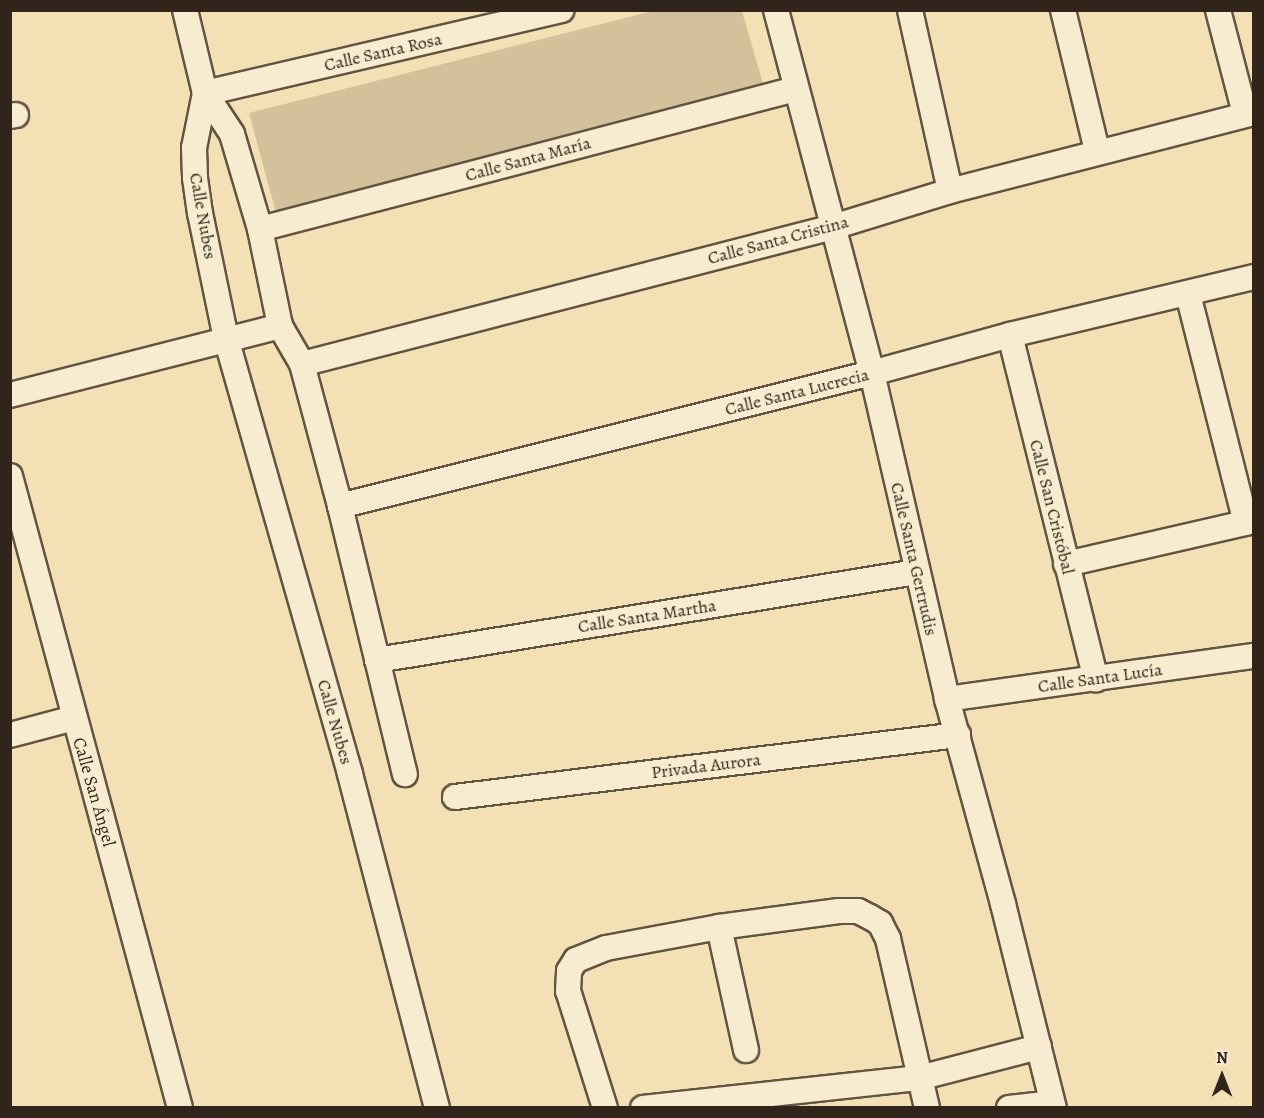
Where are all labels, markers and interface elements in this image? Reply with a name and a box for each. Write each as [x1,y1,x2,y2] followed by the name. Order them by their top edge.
[322,28,444,76] street label: Calle Santa Rosa
[463,132,593,186] street label: Calle Santa María
[185,171,221,261] street label: Calle Nubes
[705,211,851,269] street label: Calle Santa Cristina
[723,364,871,420] street label: Calle Santa Lucrecia
[1025,437,1079,577] street label: Calle San Cristóbal
[886,480,942,638] street label: Calle Santa Gertrudis
[576,594,718,638] street label: Calle Santa Martha
[1036,659,1164,697] street label: Calle Santa Lucía
[313,677,357,767] street label: Calle Nubes
[68,735,120,849] street label: Calle San Ángel
[650,749,762,783] street label: Privada Aurora
[1192,1046,1252,1106] north arrow
[1216,1047,1228,1069] text: N

